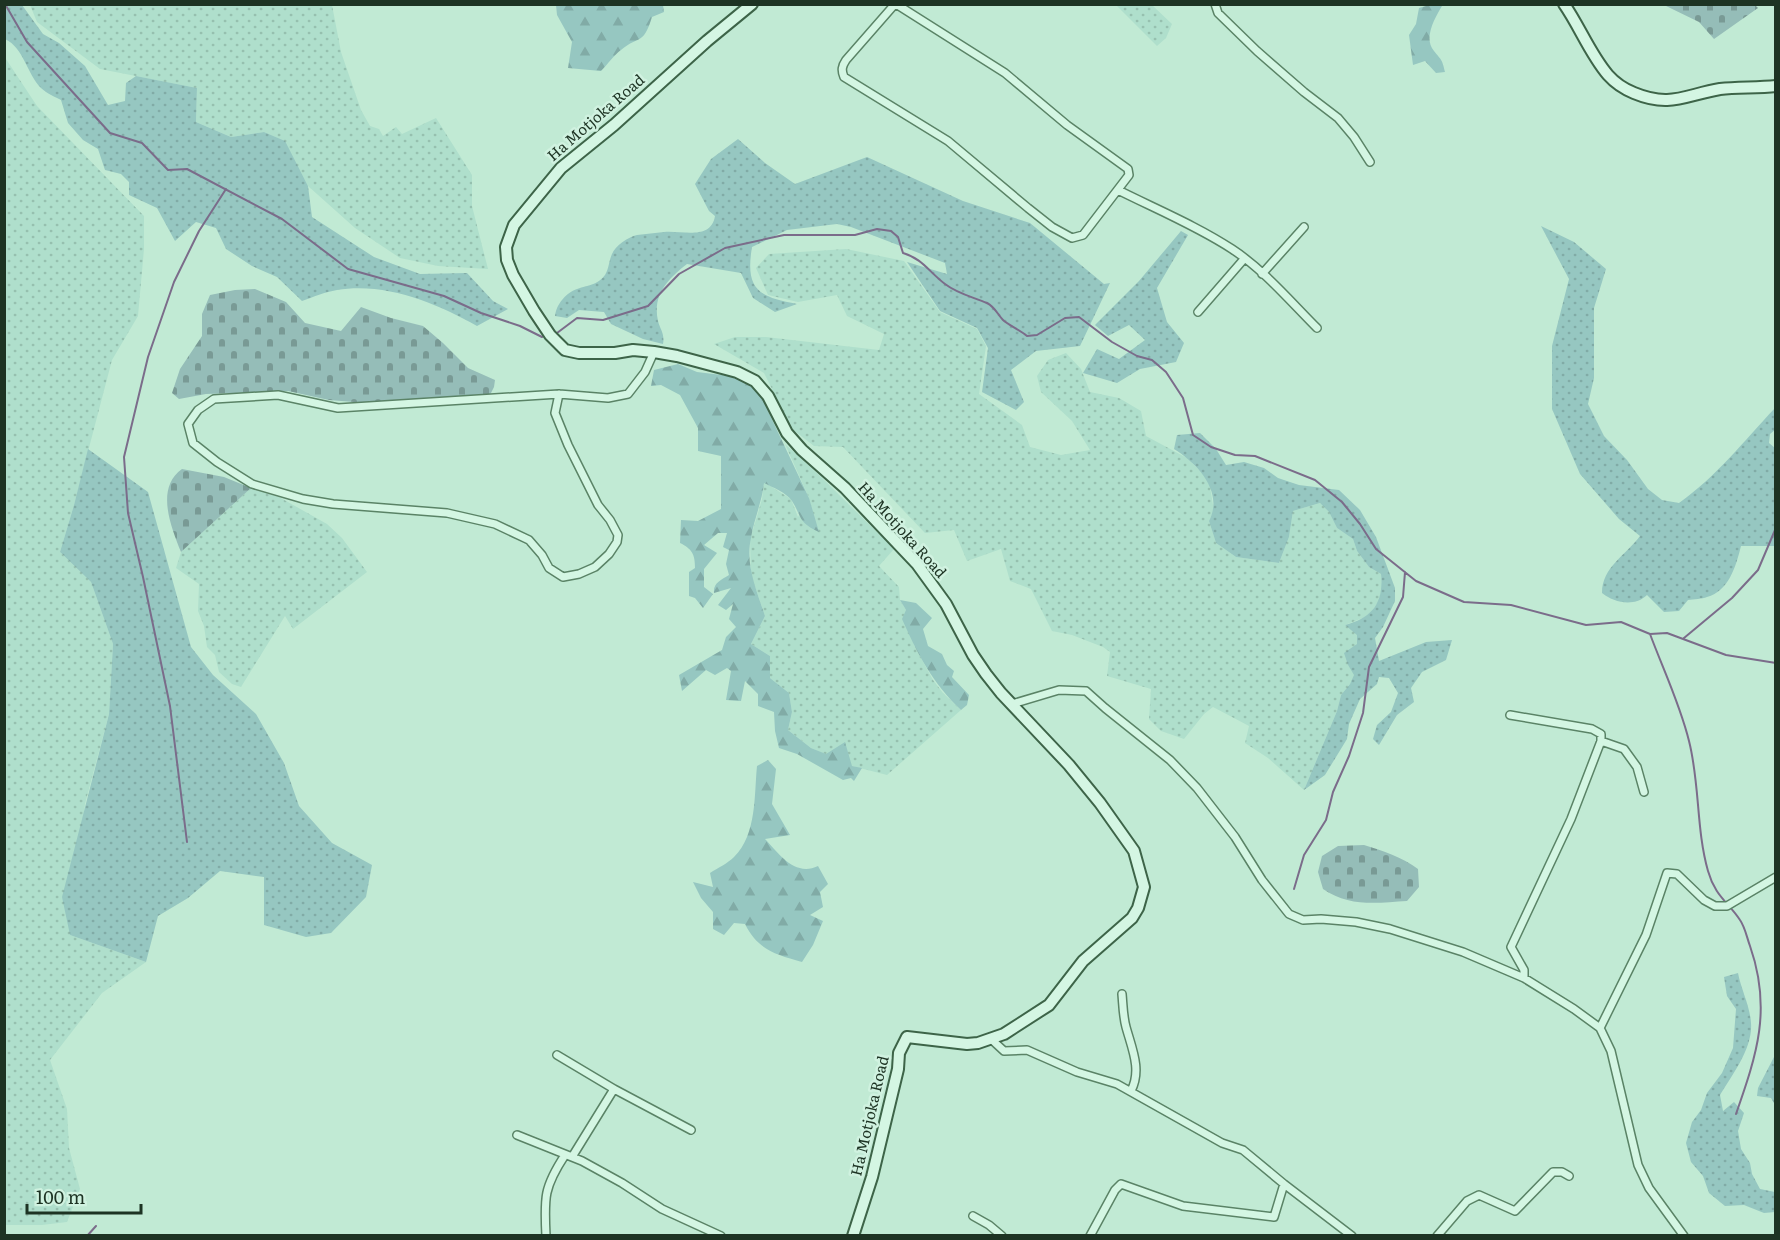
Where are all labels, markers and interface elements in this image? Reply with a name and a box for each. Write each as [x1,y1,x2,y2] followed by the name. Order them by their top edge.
[541,68,649,166] street label: Ha Motjoka Road
[853,476,953,582] street label: Ha Motjoka Road
[844,1053,894,1178] street label: Ha Motjoka Road
[27,1177,141,1215] scale bar
[36,1183,85,1210] text: 100 m

